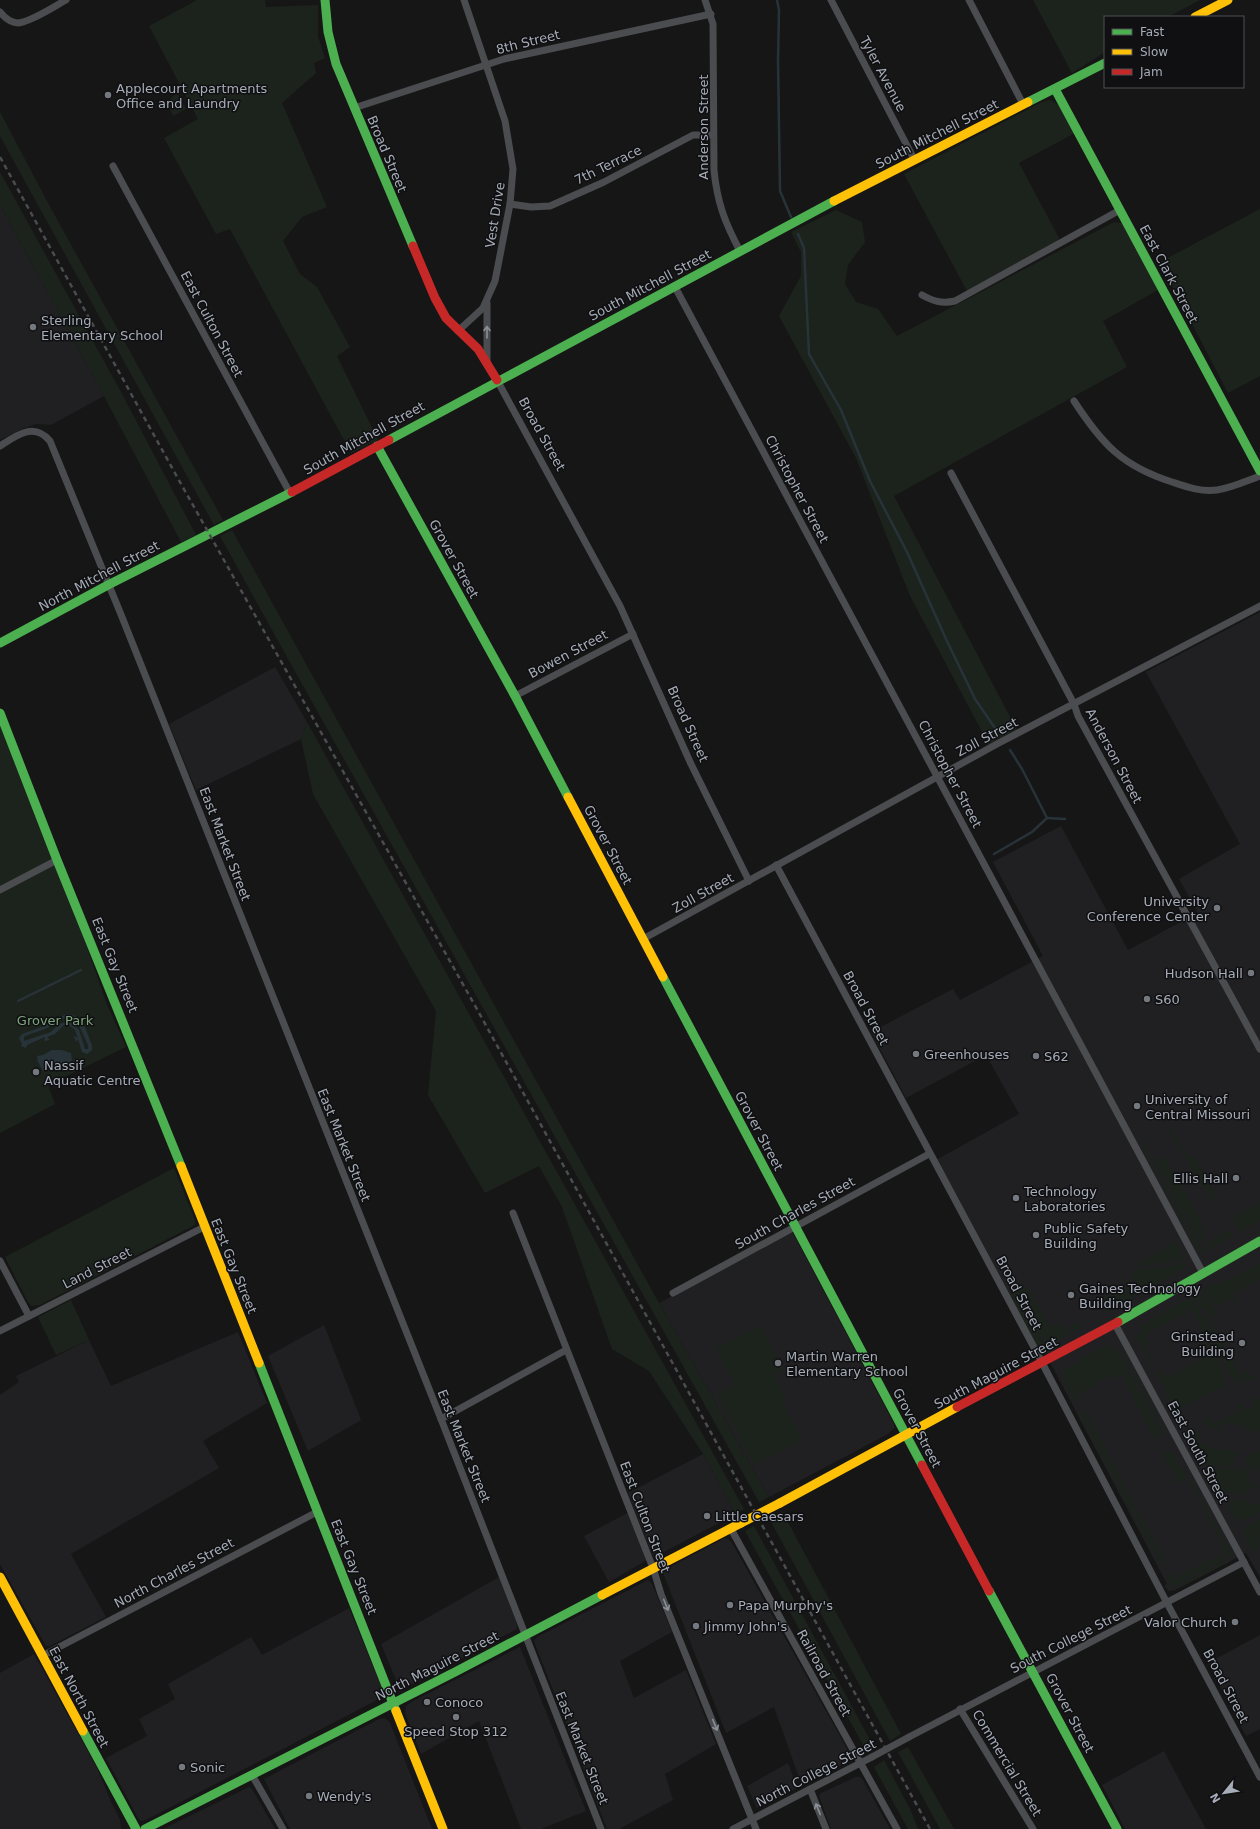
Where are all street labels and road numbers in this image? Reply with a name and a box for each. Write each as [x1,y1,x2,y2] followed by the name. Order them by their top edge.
[495,27,561,57] street label: 8th Street
[856,33,909,114] street label: Tyler Avenue
[696,74,711,180] street label: Anderson Street
[873,96,1001,172] street label: South Mitchell Street
[364,113,410,195] street label: Broad Street
[572,142,644,188] street label: 7th Terrace
[482,181,508,249] street label: Vest Drive
[1137,222,1201,326] street label: East Clark Street
[586,246,714,324] street label: South Mitchell Street
[178,268,246,380] street label: East Culton Street
[516,395,568,473] street label: Broad Street
[301,398,427,478] street label: South Mitchell Street
[762,433,832,545] street label: Christopher Street
[426,517,482,601] street label: Grover Street
[36,538,162,614] street label: North Mitchell Street
[526,627,610,681] street label: Bowen Street
[665,684,711,764] street label: Broad Street
[1083,706,1145,806] street label: Anderson Street
[954,714,1020,760] street label: Zoll Street
[915,718,985,830] street label: Christopher Street
[196,785,254,903] street label: East Market Street
[581,803,635,887] street label: Grover Street
[670,870,736,916] street label: Zoll Street
[89,915,141,1015] street label: East Gay Street
[840,968,892,1048] street label: Broad Street
[314,1086,374,1204] street label: East Market Street
[732,1089,786,1173] street label: Grover Street
[733,1174,857,1252] street label: South Charles Street
[208,1216,260,1316] street label: East Gay Street
[60,1244,134,1292] street label: Land Street
[993,1253,1045,1333] street label: Broad Street
[932,1334,1060,1412] street label: South Maguire Street
[890,1386,944,1470] street label: Grover Street
[434,1387,494,1505] street label: East Market Street
[1165,1398,1231,1506] street label: East South Street
[617,1459,673,1575] street label: East Culton Street
[328,1517,380,1617] street label: East Gay Street
[112,1535,236,1611] street label: North Charles Street
[1008,1602,1134,1676] street label: South College Street
[794,1627,854,1719] street label: Railroad Street
[373,1628,501,1704] street label: North Maguire Street
[46,1644,112,1750] street label: East North Street
[1200,1646,1252,1726] street label: Broad Street
[1043,1671,1097,1755] street label: Grover Street
[552,1689,612,1807] street label: East Market Street
[969,1707,1045,1819] street label: Commercial Street
[754,1736,878,1810] street label: North College Street

